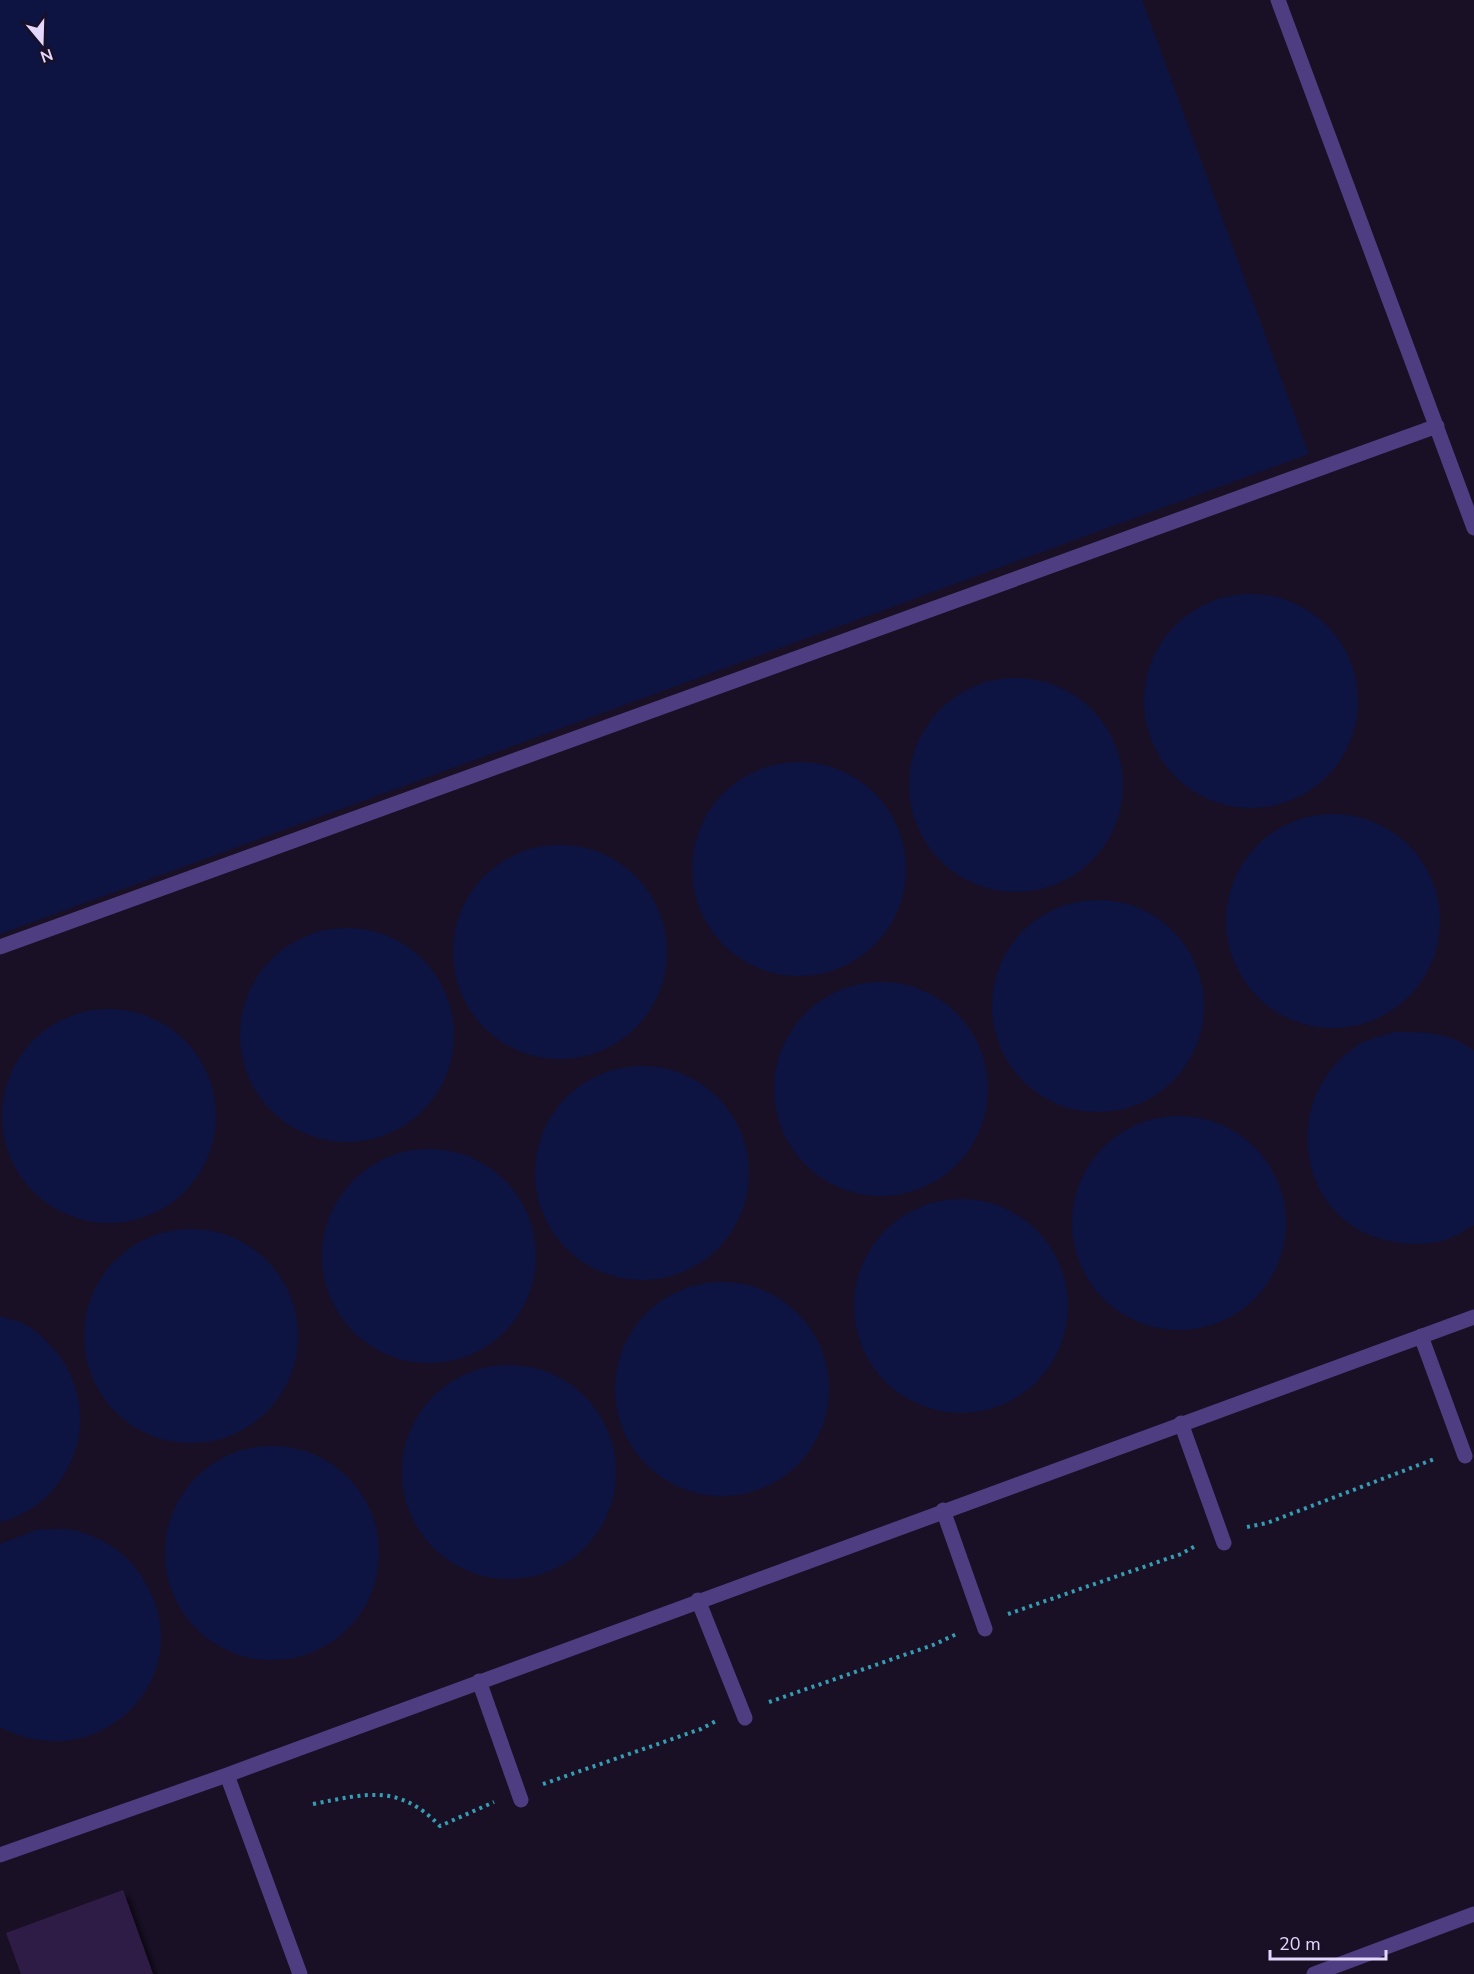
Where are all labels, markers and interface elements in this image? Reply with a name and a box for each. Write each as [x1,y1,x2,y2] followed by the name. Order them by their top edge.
[12,12,72,72] north arrow
[37,43,56,68] text: N
[1270,1923,1386,1961] scale bar
[1279,1932,1321,1956] text: 20 m

